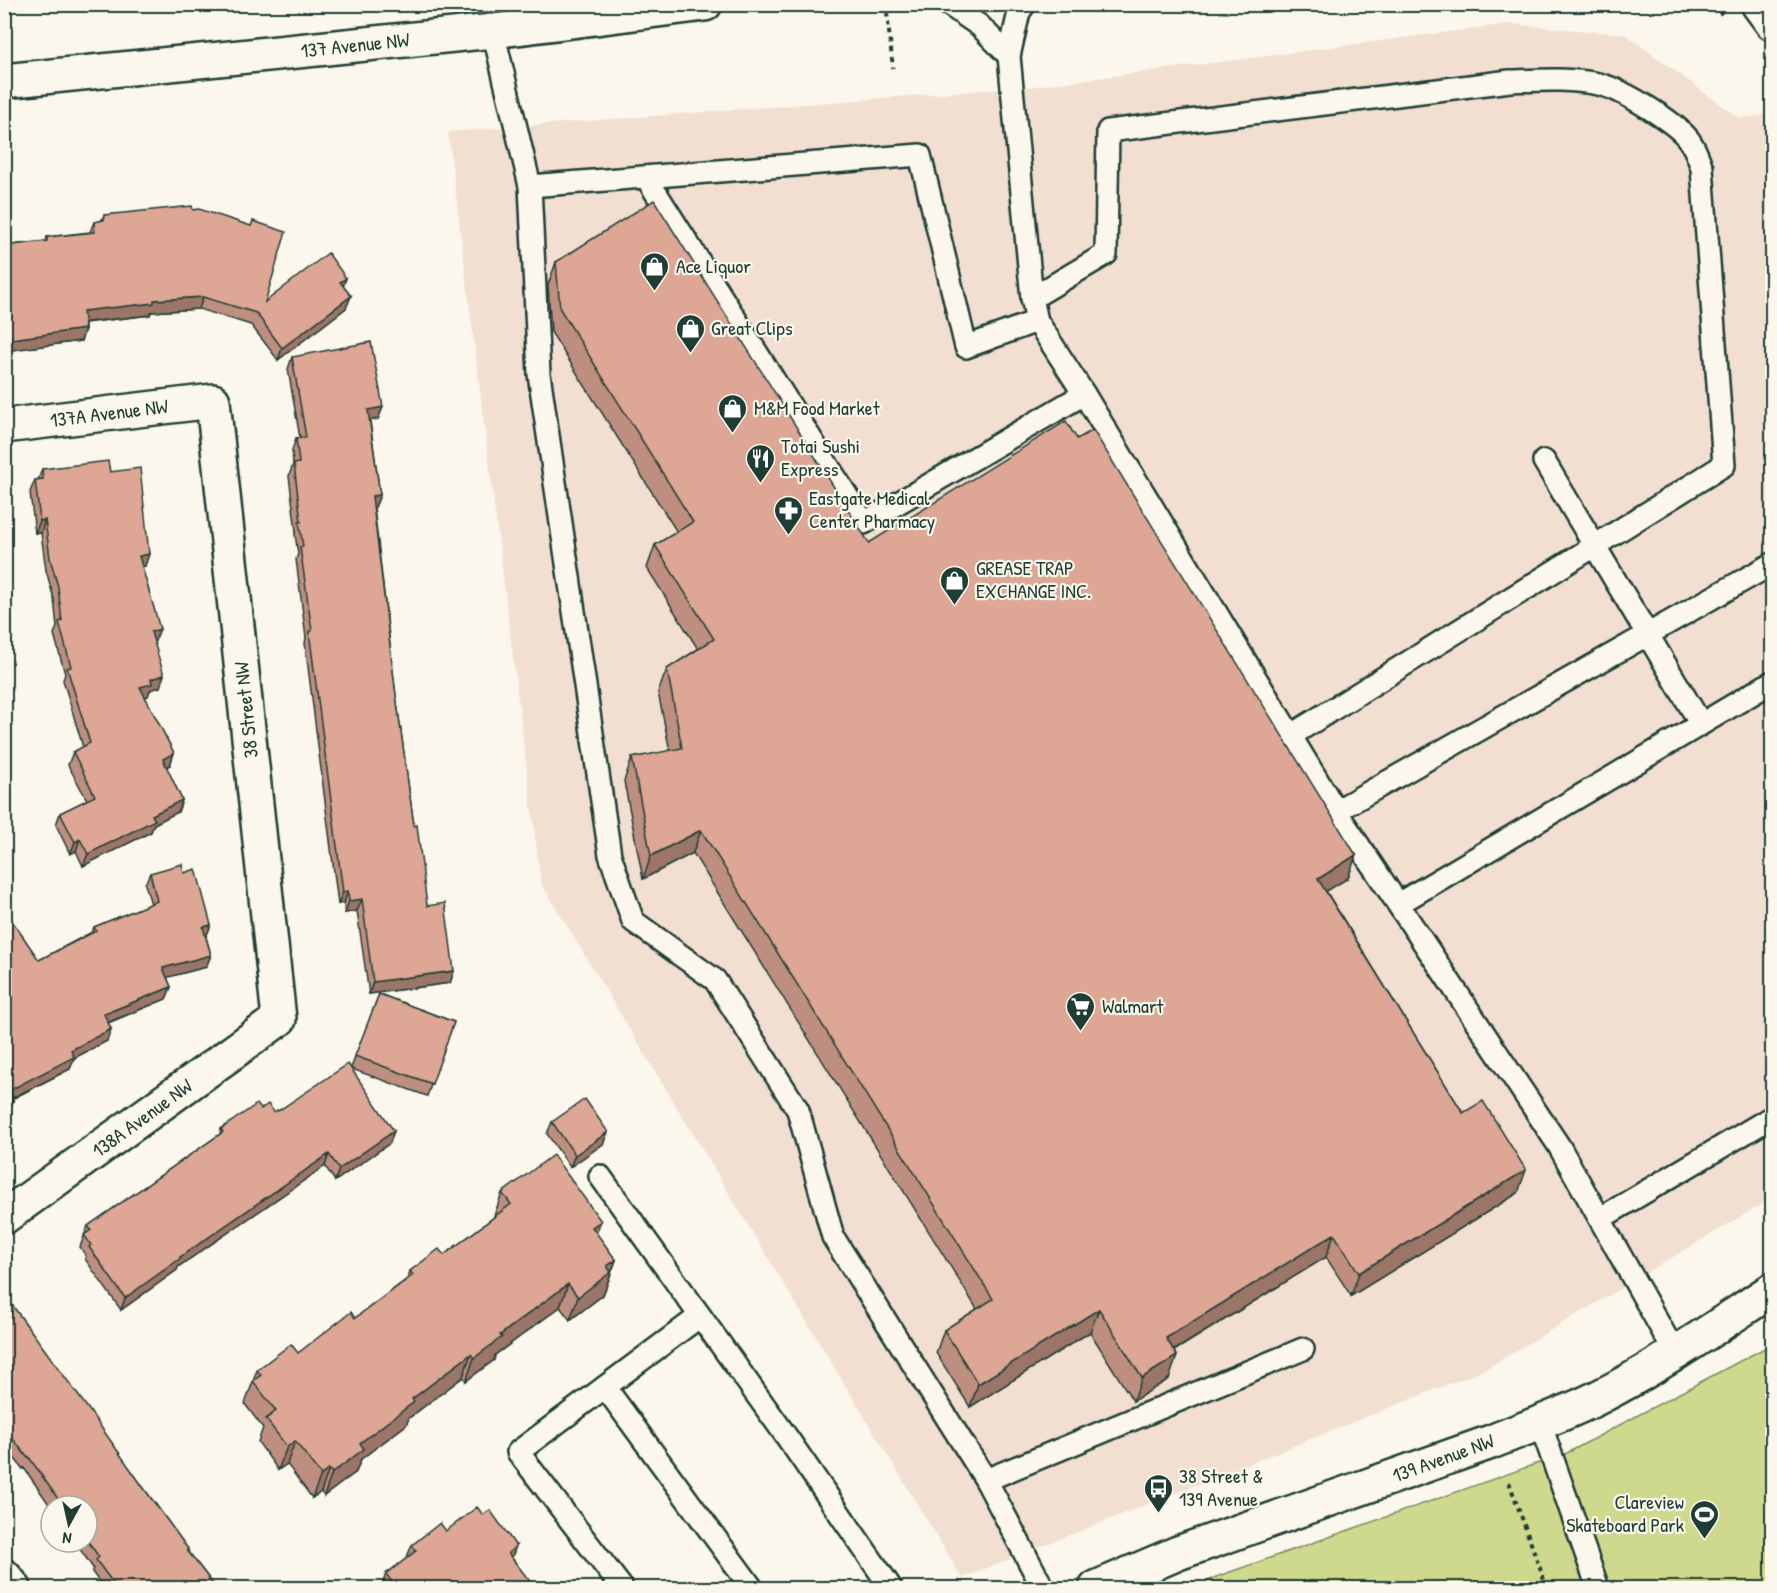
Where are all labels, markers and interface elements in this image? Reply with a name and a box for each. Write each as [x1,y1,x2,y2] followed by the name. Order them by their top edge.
[299,25,411,64] street label: 137 Avenue NW
[639,250,671,292] shop icon: Ace Liquor
[676,252,751,279] place label: Ace Liquor
[674,312,706,354] shop icon: Great Clips
[711,314,793,341] place label: Great Clips
[48,392,170,433] street label: 137A Avenue NW
[717,392,749,434] shop icon: M&M Food Market
[754,394,881,421] place label: M&M Food Market
[781,432,860,482] place label: Totai Sushi Express
[744,442,776,484] restaurant icon: Totai Sushi Express
[809,484,935,534] place label: Eastgate Medical Center Pharmacy
[772,494,804,536] pharmacy icon: Eastgate Medical Center Pharmacy
[976,554,1091,604] place label: GREASE TRAP EXCHANGE INC.
[939,564,971,606] shop icon: GREASE TRAP EXCHANGE INC.
[227,660,264,759] street label: 38 Street NW
[1065,990,1097,1032] supermarket icon: Walmart
[1102,992,1165,1019] place label: Walmart
[86,1072,198,1163] street label: 138A Avenue NW
[1388,1426,1498,1488] street label: 139 Avenue NW
[1179,1462,1263,1512] place label: 38 Street & 139 Avenue
[1142,1472,1174,1514] bus stop icon: 38 Street & 139 Avenue
[1566,1488,1684,1538] place label: Clareview Skateboard Park
[39,1494,99,1554] north arrow
[1689,1498,1721,1540] sports icon: Clareview Skateboard Park
[61,1527,73,1550] text: N

